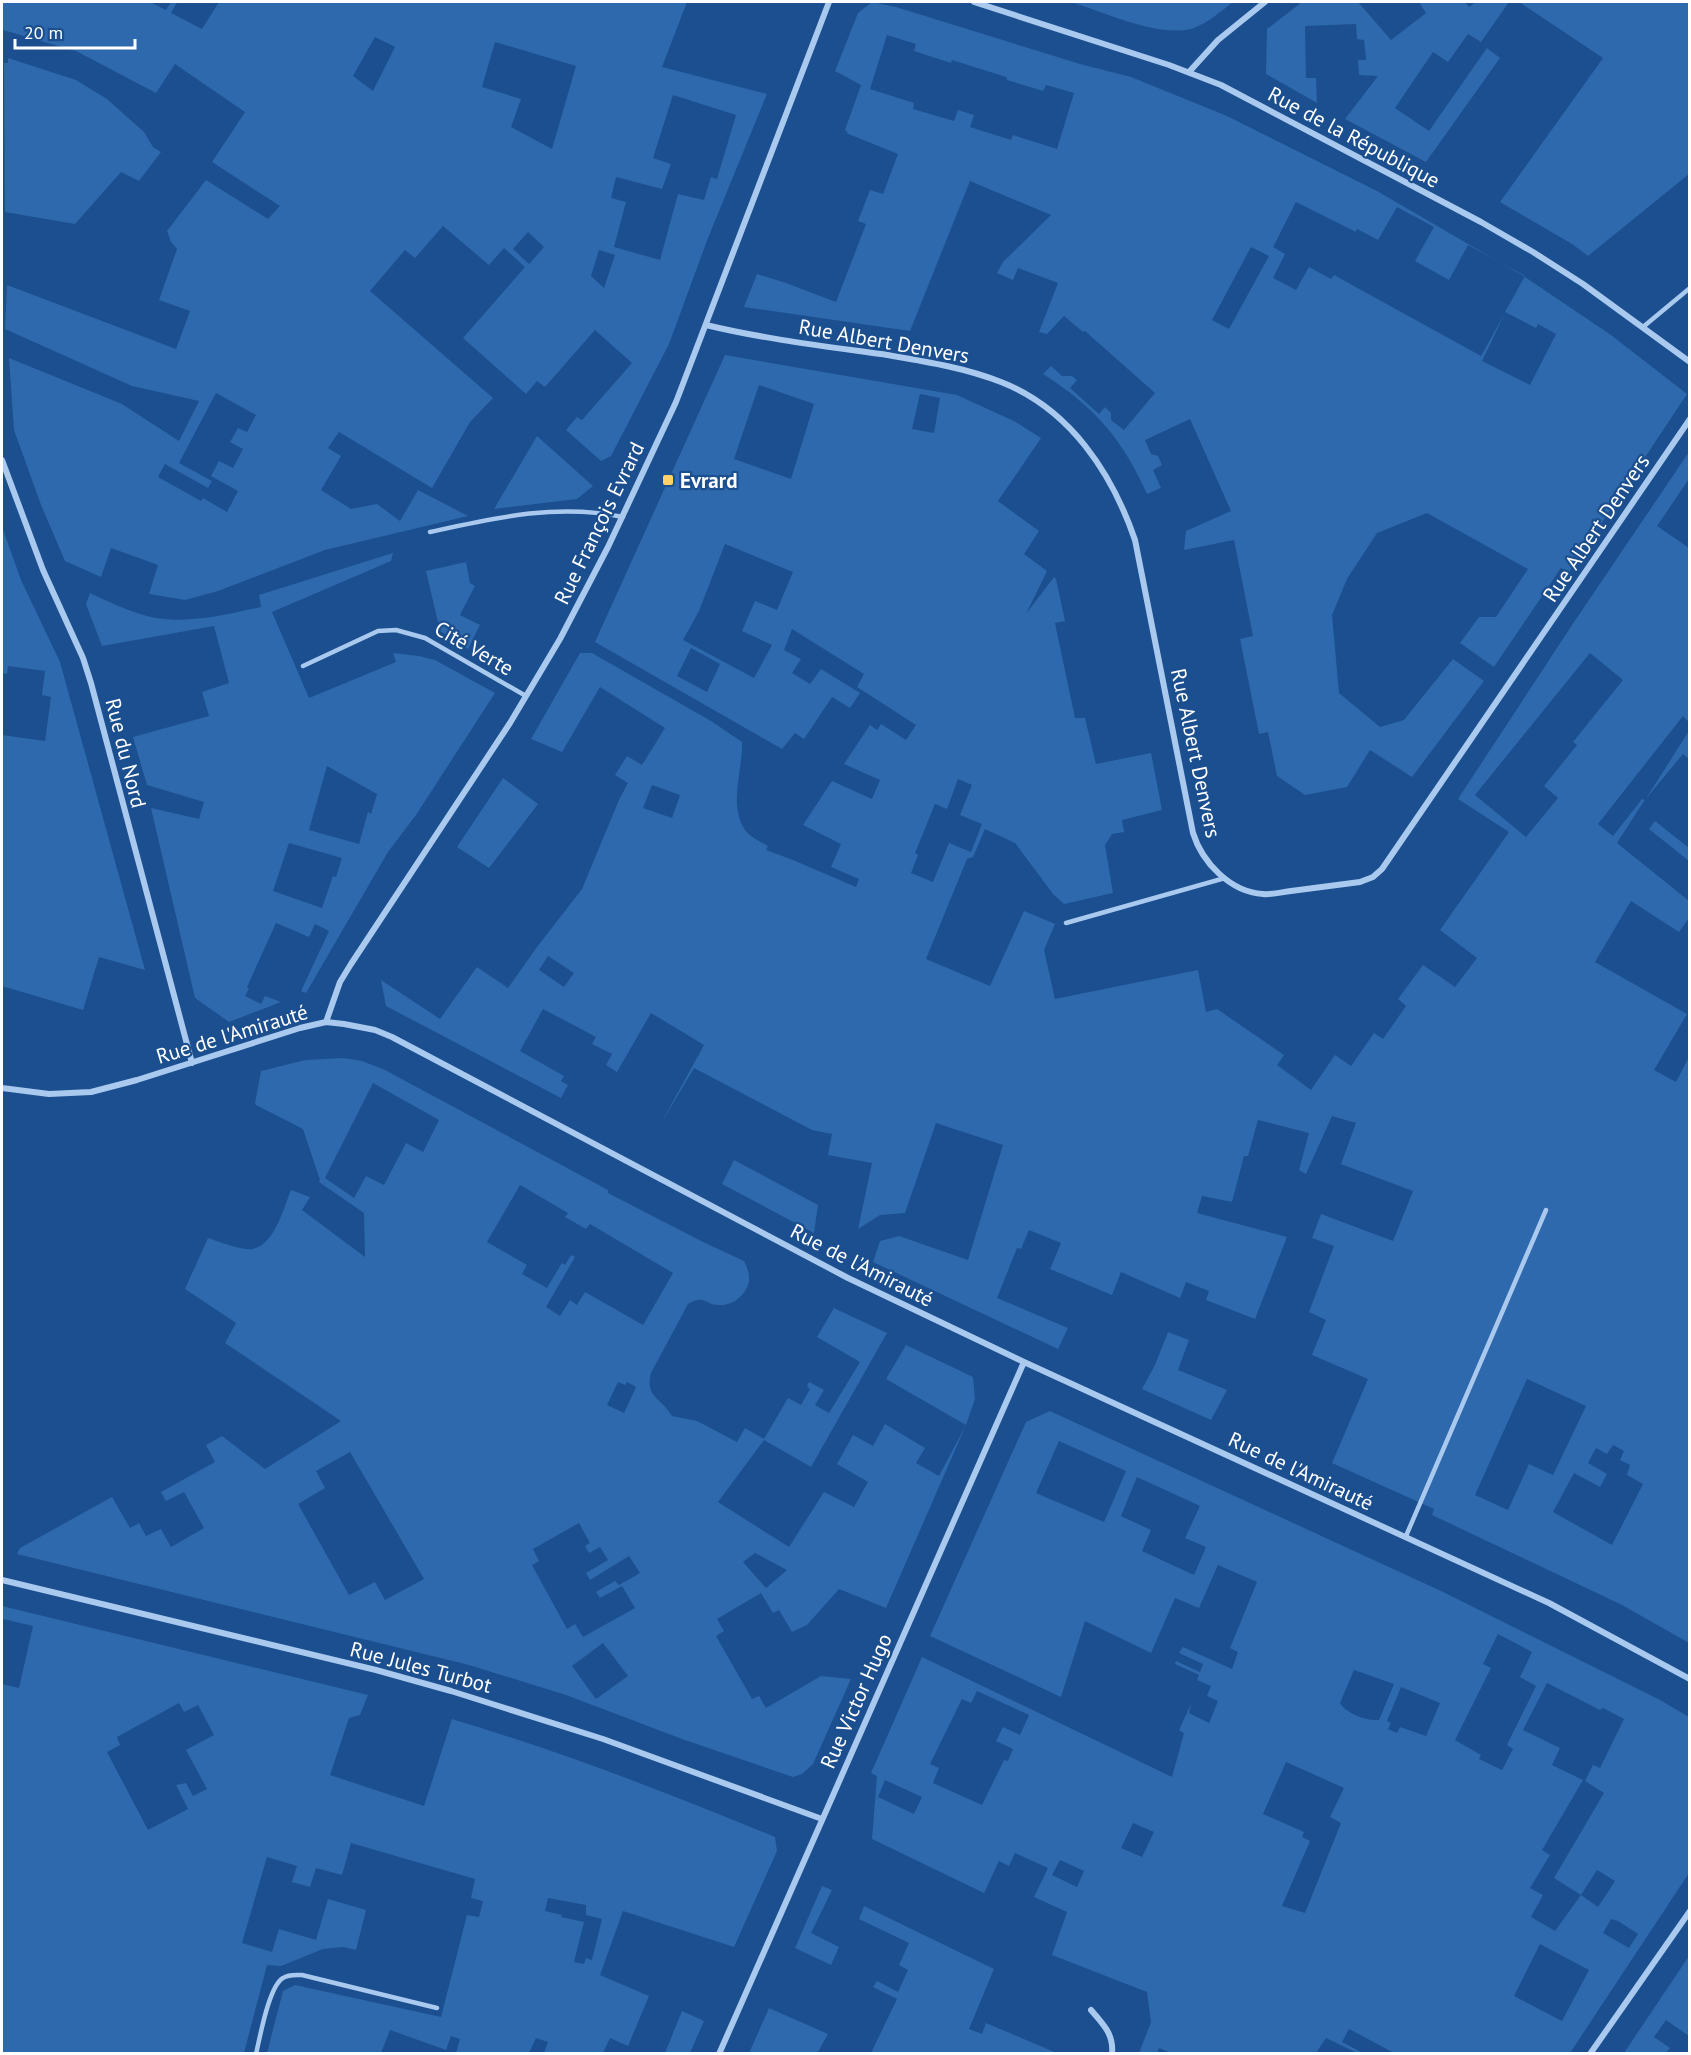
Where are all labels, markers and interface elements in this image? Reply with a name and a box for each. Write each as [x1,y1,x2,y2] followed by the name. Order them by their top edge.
[15,12,135,50] scale bar
[24,21,63,44] text: 20 m
[1263,80,1445,194] street label: Rue de la République
[797,313,971,369] street label: Rue Albert Denvers
[548,437,650,609] street label: Rue François Evrard
[1537,449,1655,607] street label: Rue Albert Denvers
[680,467,737,494] place label: Evrard
[661,473,675,487] marker: Evrard
[430,615,518,681] street label: Cité Verte
[1165,666,1227,840] street label: Rue Albert Denvers
[99,695,153,811] street label: Rue du Nord
[153,998,311,1070] street label: Rue de l'Amirauté
[786,1217,938,1313] street label: Rue de l'Amirauté
[1224,1426,1378,1516] street label: Rue de l'Amirauté
[814,1629,898,1773] street label: Rue Victor Hugo
[347,1635,495,1699] street label: Rue Jules Turbot

